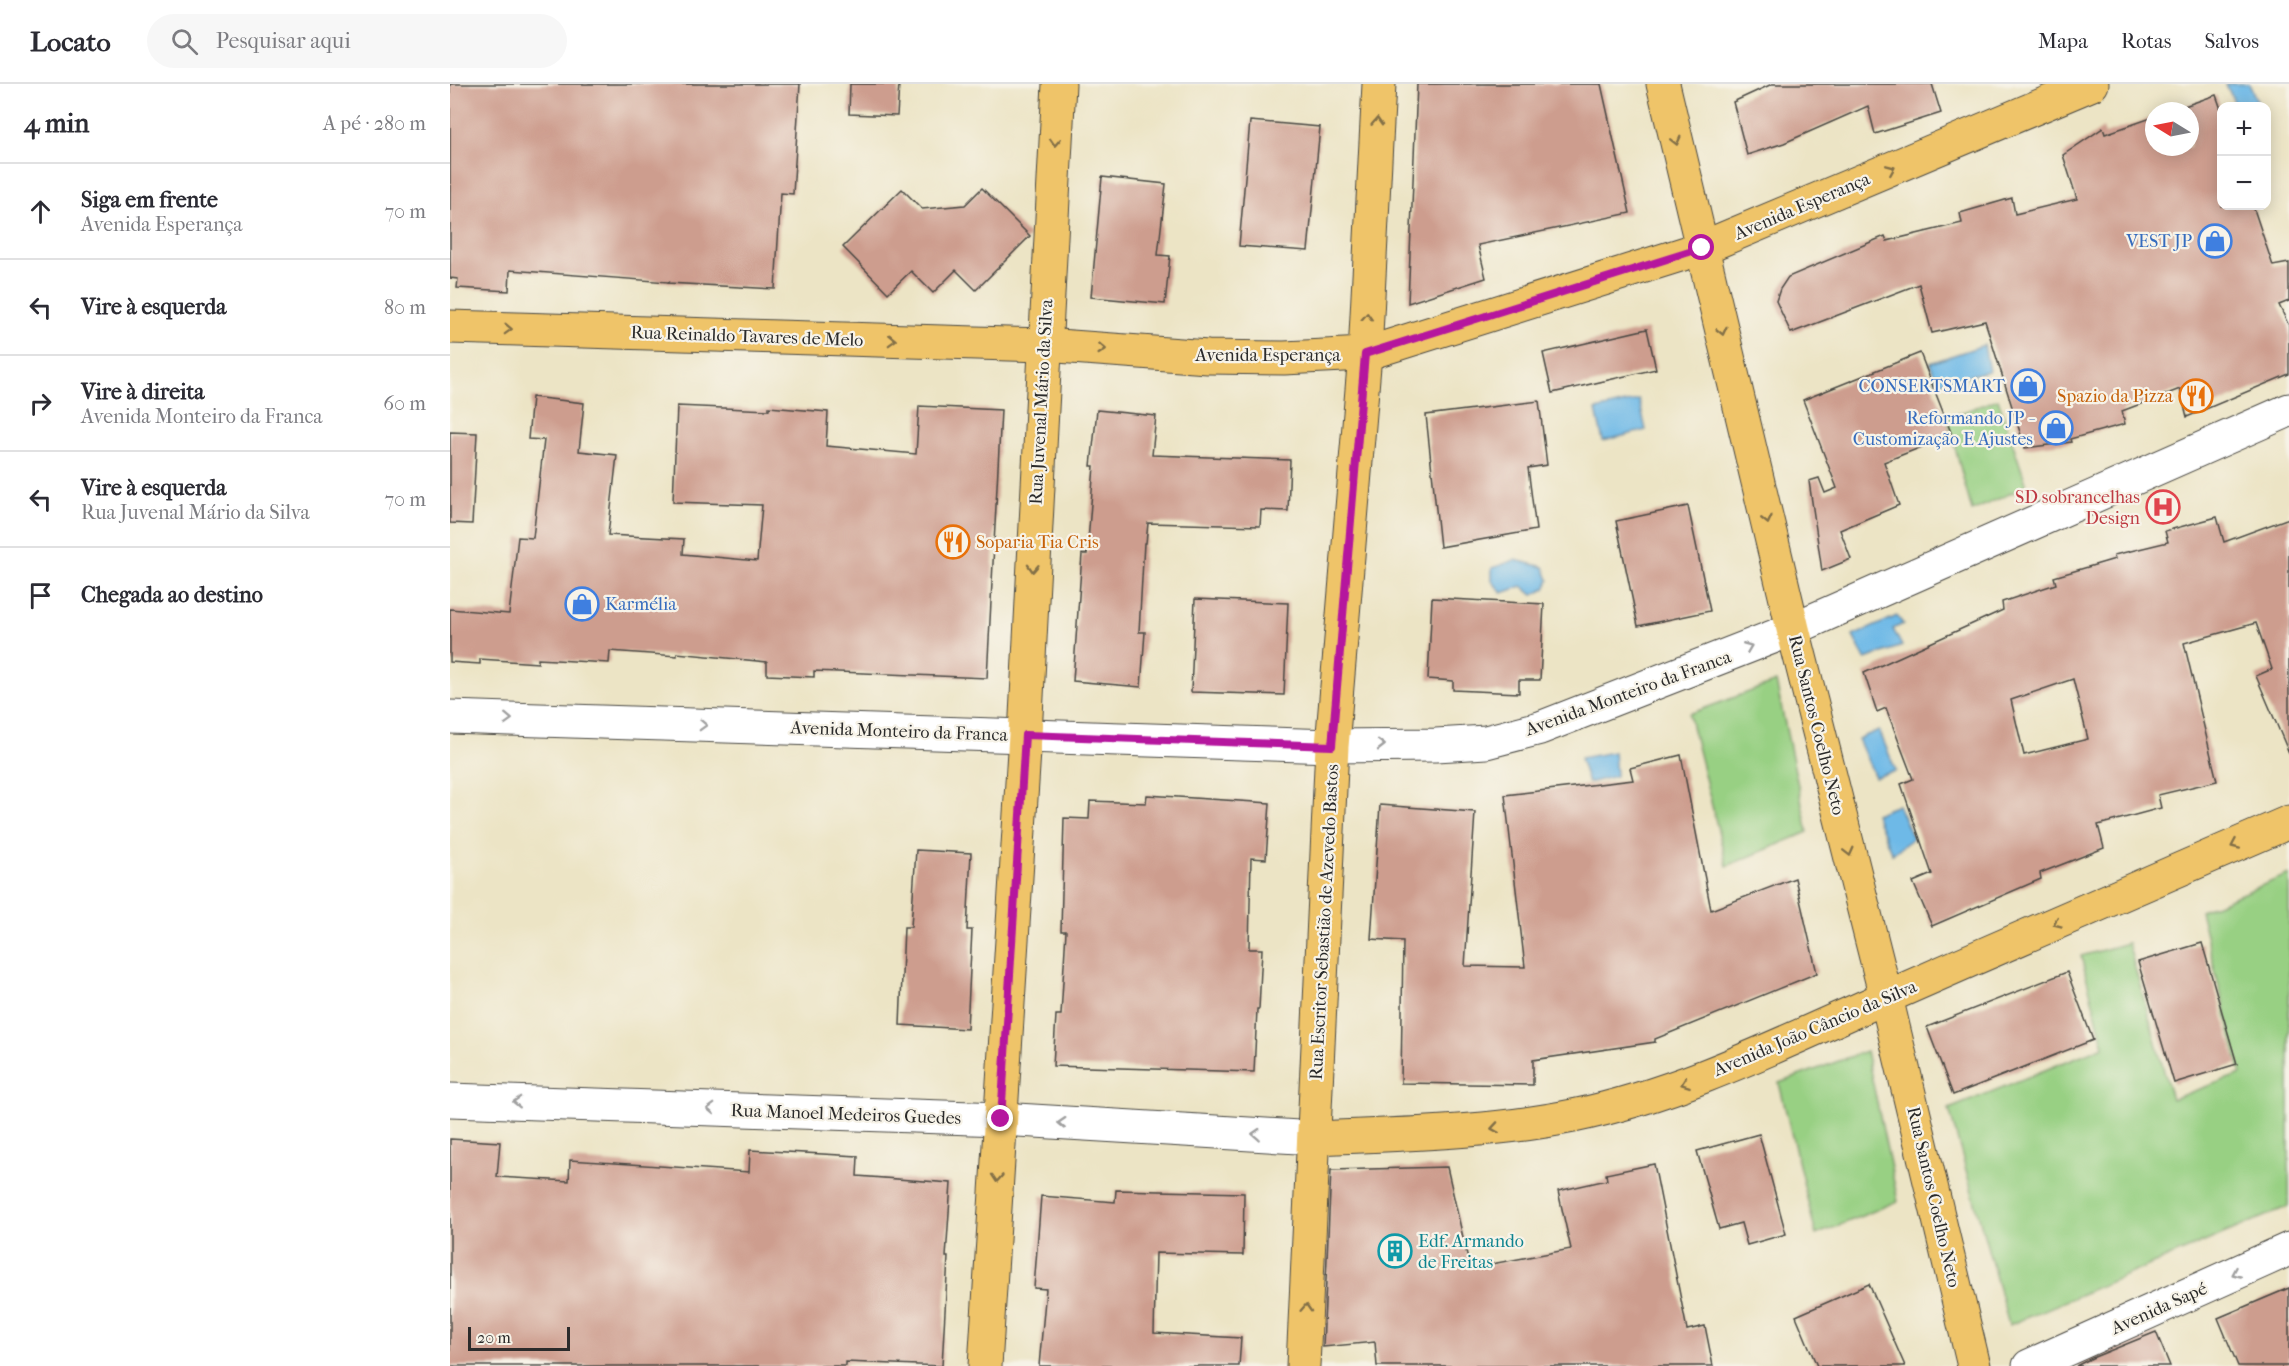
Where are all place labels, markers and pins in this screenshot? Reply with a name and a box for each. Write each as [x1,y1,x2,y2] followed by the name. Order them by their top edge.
[2197,223,2233,259] shop icon: VEST JP
[2125,231,2192,252] place label: VEST JP
[2010,368,2046,404] shop icon: CONSERTSMART
[1858,376,2006,397] place label: CONSERTSMART
[2178,378,2214,414] restaurant icon: Spazio da Pizza
[2057,386,2174,407] place label: Spazio da Pizza
[1853,408,2035,450] place label: Reformando JP - Customização E Ajustes
[2038,410,2074,446] shop icon: Reformando JP - Customização E Ajustes
[2015,487,2141,529] place label: SD sobrancelhas Design
[2145,489,2181,525] hospital icon: SD sobrancelhas Design
[935,524,971,560] restaurant icon: Soparia Tia Cris
[976,532,1099,553] place label: Soparia Tia Cris
[564,586,600,622] shop icon: Karmélia
[605,594,677,615] place label: Karmélia
[1418,1231,1524,1273] place label: Edf. Armando de Freitas
[1377,1233,1413,1269] building icon: Edf. Armando de Freitas

